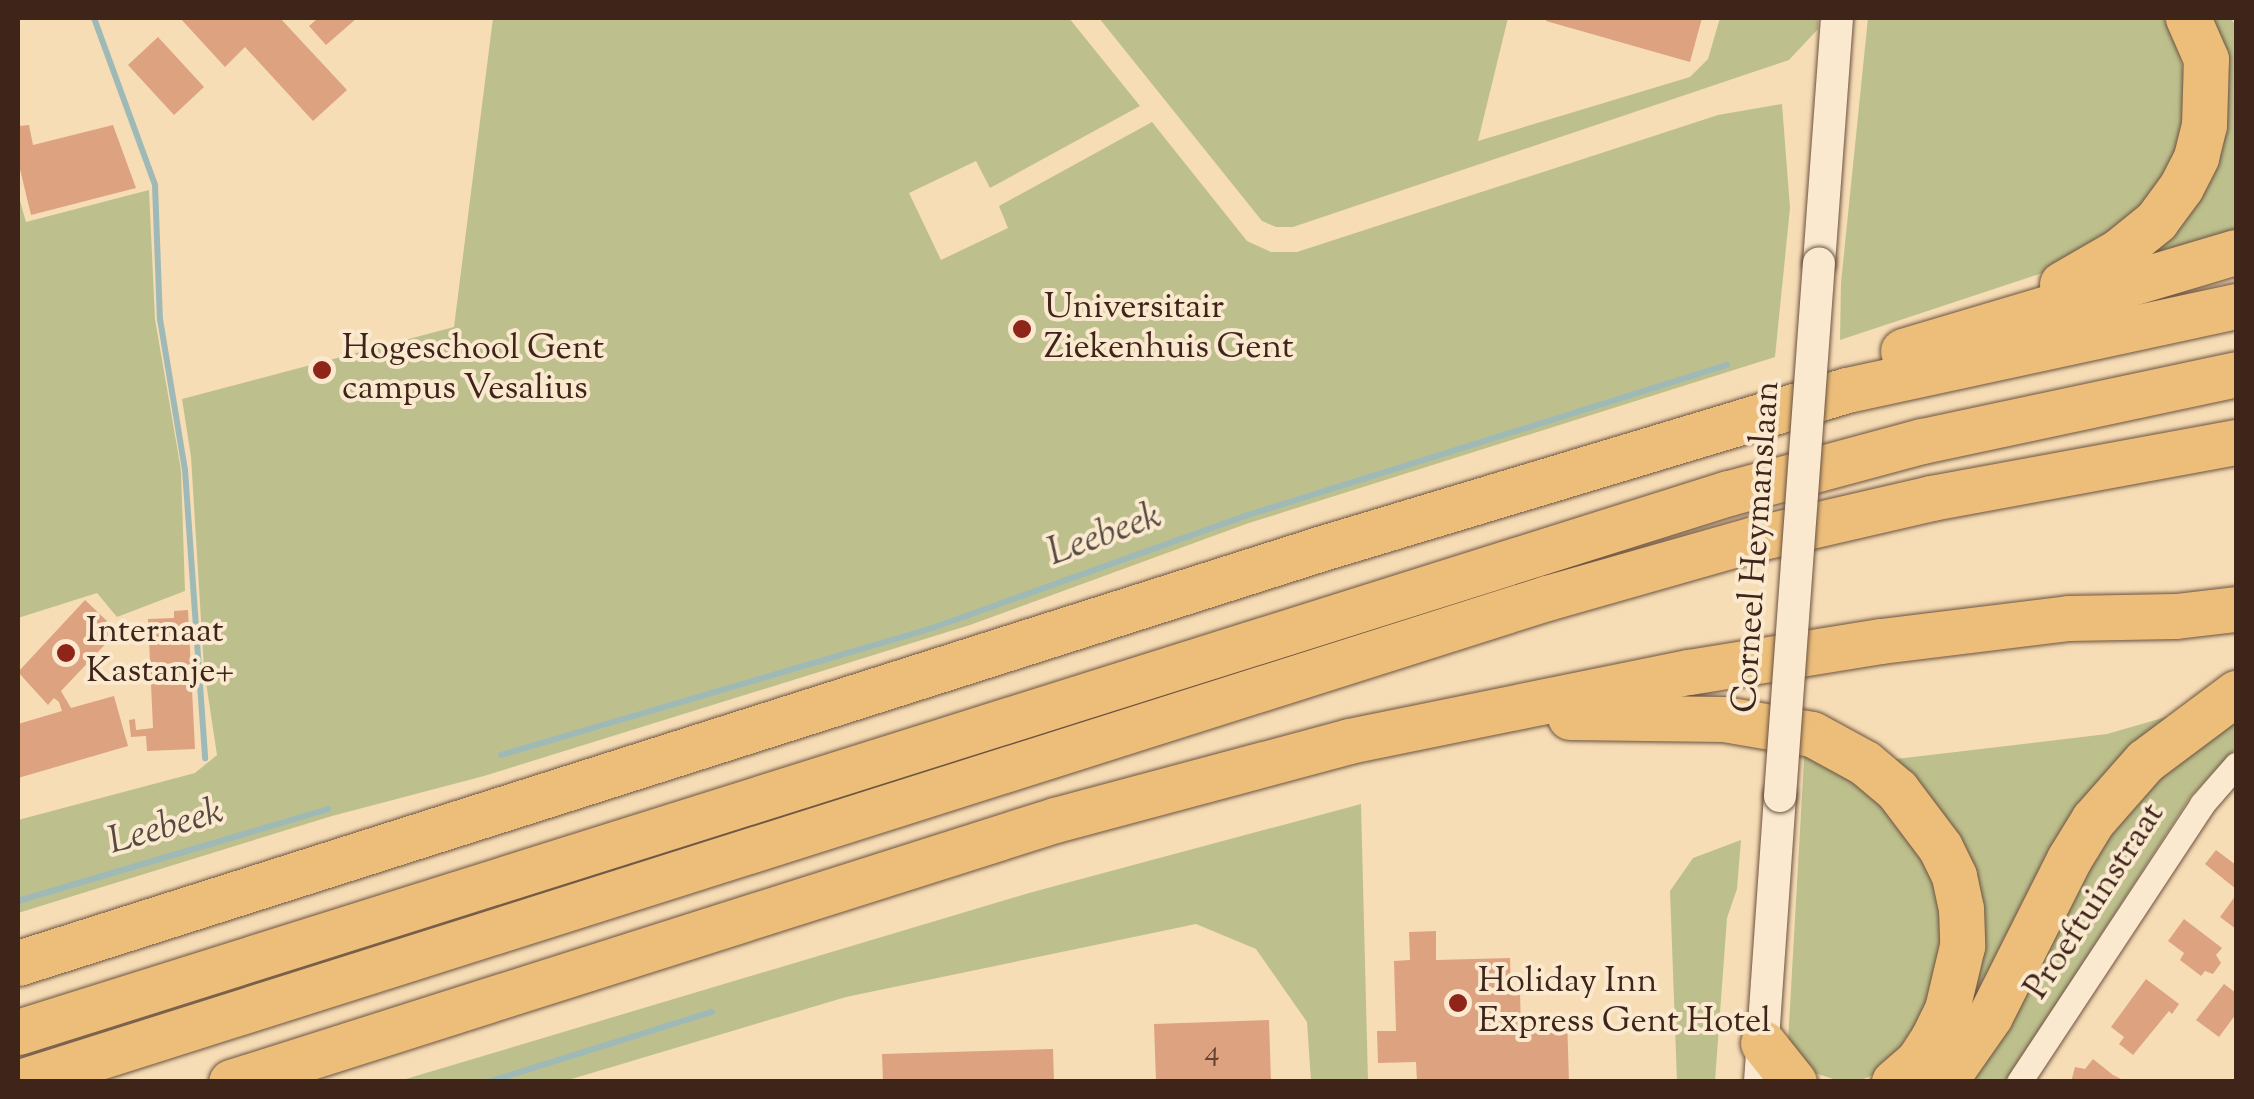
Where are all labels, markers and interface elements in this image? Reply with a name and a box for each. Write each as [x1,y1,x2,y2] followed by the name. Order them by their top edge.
[1044,288,1294,370] place label: Universitair Ziekenhuis Gent
[1009,316,1035,342] marker: Universitair Ziekenhuis Gent
[342,329,604,411] place label: Hogeschool Gent campus Vesalius
[311,359,333,381] marker: Hogeschool Gent campus Vesalius
[1725,380,1791,714] street label: Corneel Heymanslaan
[1042,495,1168,579] water label: Leebeek
[86,612,234,694] place label: Internaat Kastanje+
[55,642,77,664] marker: Internaat Kastanje+
[103,791,229,867] water label: Leebeek
[2017,796,2175,1008] street label: Proeftuinstraat
[1478,962,1771,1044] place label: Holiday Inn Express Gent Hotel
[1447,992,1469,1014] marker: Holiday Inn Express Gent Hotel
[1204,1035,1220,1071] house number: 4

